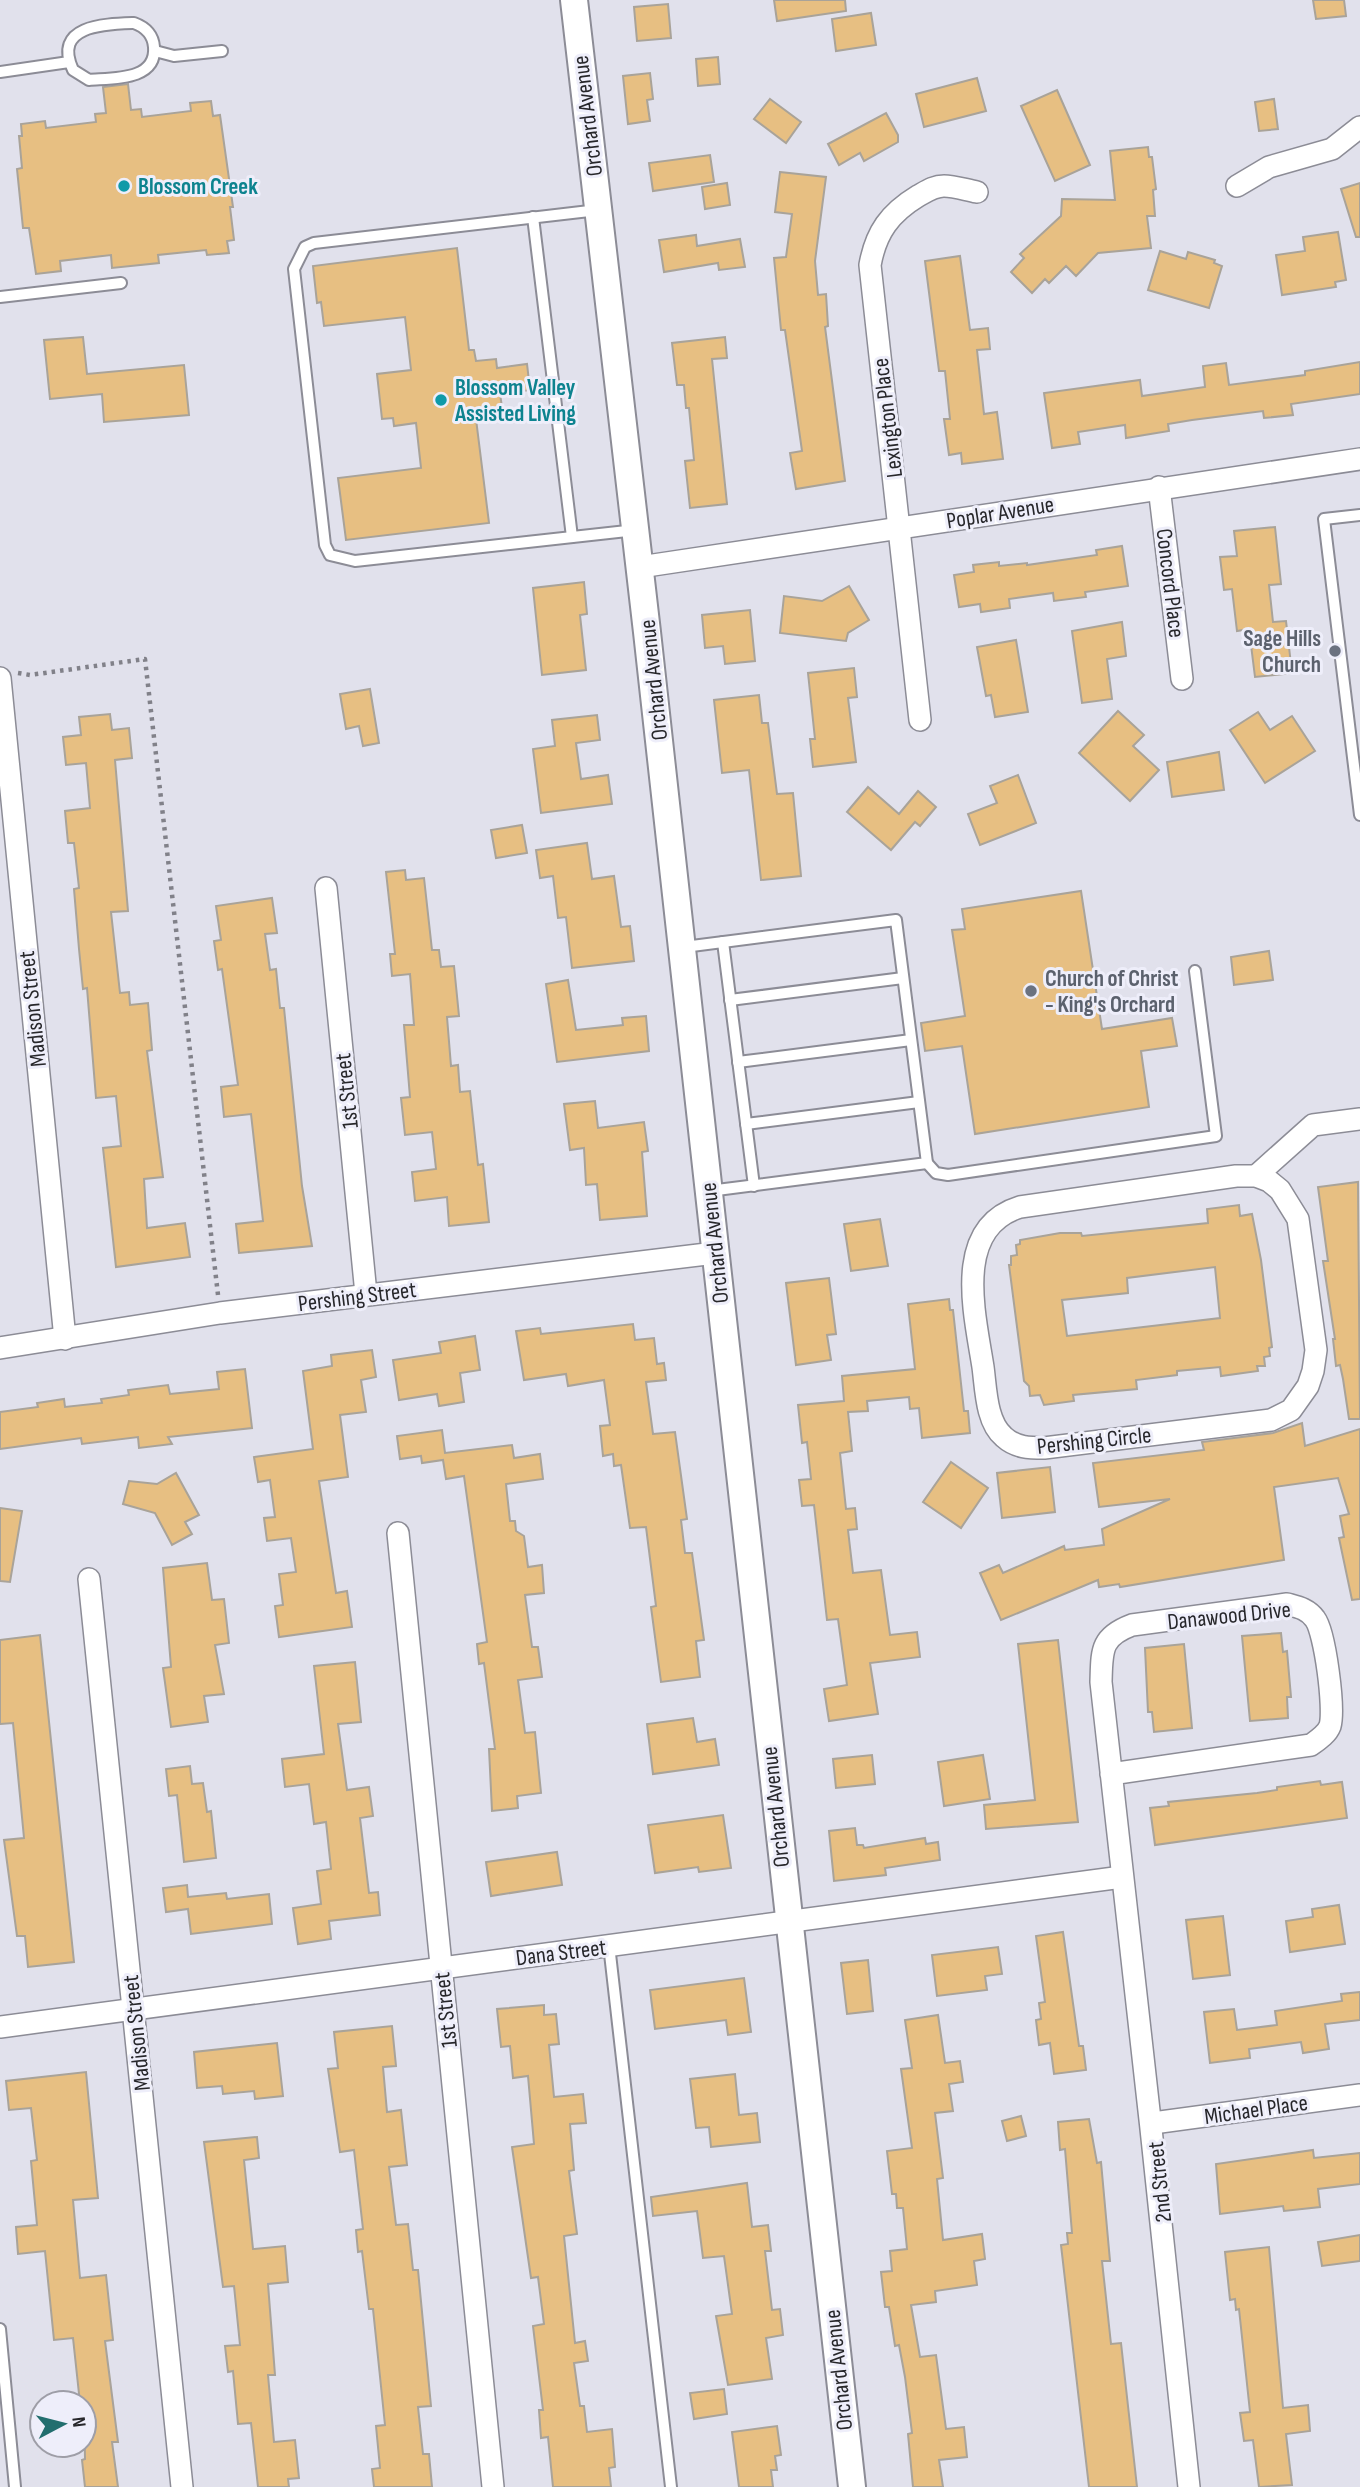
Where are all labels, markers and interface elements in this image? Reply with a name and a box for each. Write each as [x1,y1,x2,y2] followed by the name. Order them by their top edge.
[567,54,609,178] street label: Orchard Avenue
[138,173,258,201] place label: Blossom Creek
[116,178,132,194] marker: Blossom Creek
[867,357,909,479] street label: Lexington Place
[454,374,576,428] place label: Blossom Valley Assisted Living
[433,392,449,408] marker: Blossom Valley Assisted Living
[944,491,1056,535] street label: Poplar Avenue
[1149,527,1191,639] street label: Concord Place
[634,618,674,742] street label: Orchard Avenue
[1243,625,1321,679] place label: Sage Hills Church
[1327,643,1343,659] marker: Sage Hills Church
[13,950,53,1068] street label: Madison Street
[1045,965,1179,1019] place label: Church of Christ - King's Orchard
[1023,983,1039,999] marker: Church of Christ - King's Orchard
[329,1052,365,1130] street label: 1st Street
[695,1181,735,1305] street label: Orchard Avenue
[296,1276,418,1318] street label: Pershing Street
[1036,1421,1153,1461] street label: Pershing Circle
[1166,1596,1292,1636] street label: Danawood Drive
[756,1745,796,1869] street label: Orchard Avenue
[514,1934,608,1972] street label: Dana Street
[428,1971,464,2049] street label: 1st Street
[117,1974,157,2092] street label: Madison Street
[1203,2089,1310,2131] street label: Michael Place
[1142,2140,1178,2224] street label: 2nd Street
[819,2308,859,2432] street label: Orchard Avenue
[28,2389,98,2459] north arrow
[66,2416,90,2429] text: N

